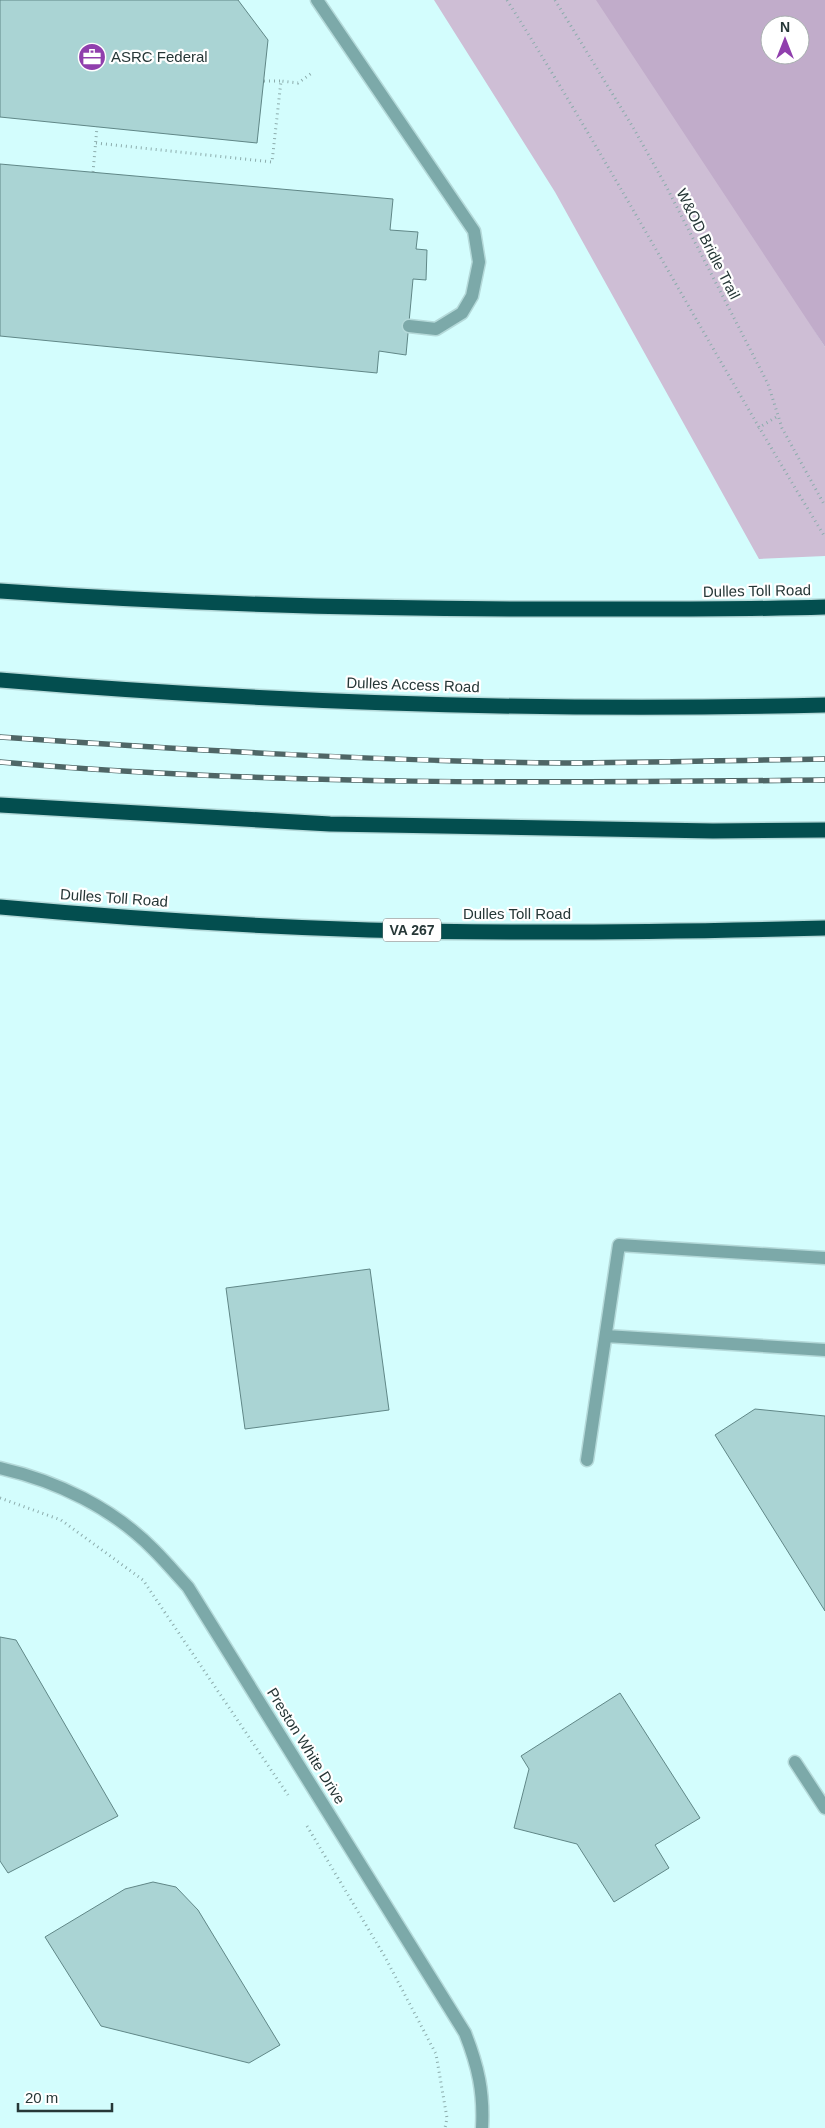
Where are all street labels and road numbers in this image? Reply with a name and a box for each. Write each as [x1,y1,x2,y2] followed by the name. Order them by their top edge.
[673,186,744,302] street label: W&OD Bridle Trail
[703,581,811,600] street label: Dulles Toll Road
[346,674,480,695] street label: Dulles Access Road
[60,885,169,910] street label: Dulles Toll Road
[463,905,571,922] street label: Dulles Toll Road
[383,918,441,942] road number: VA 267
[264,1685,349,1807] street label: Preston White Drive

